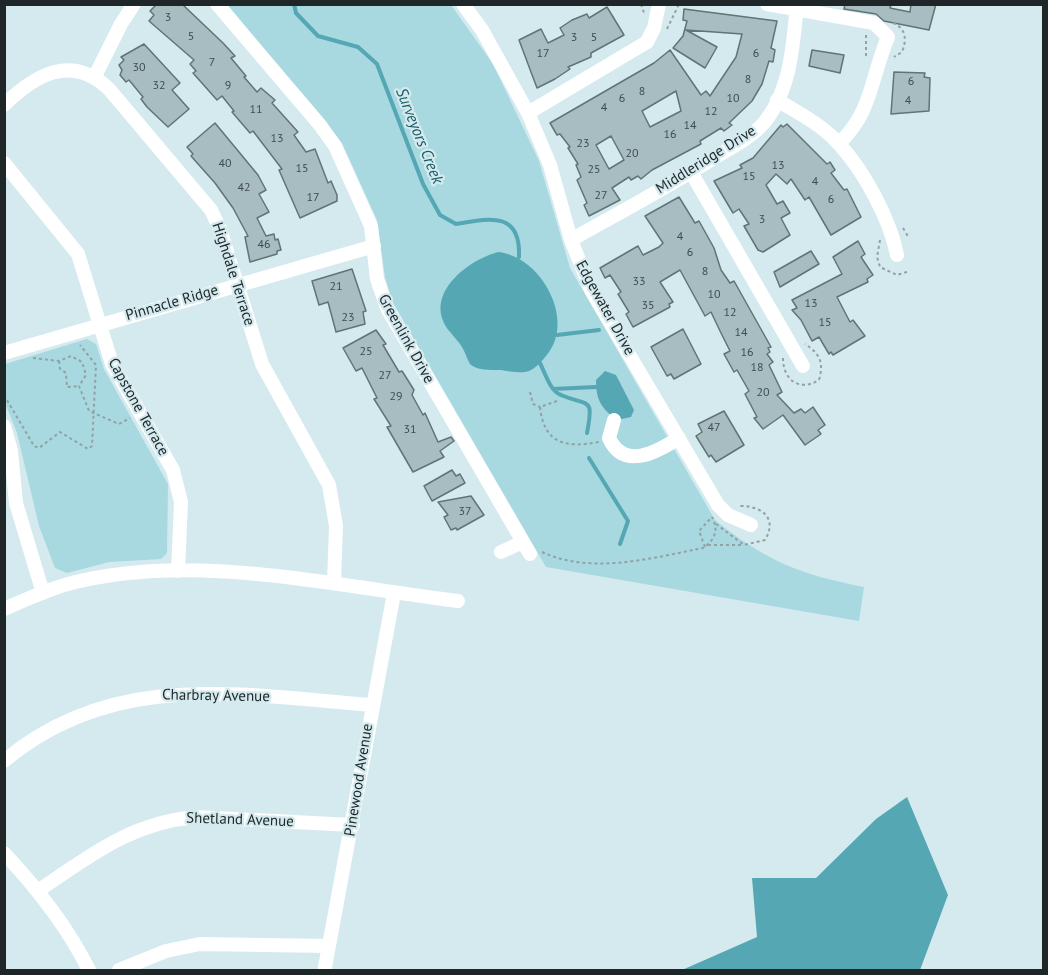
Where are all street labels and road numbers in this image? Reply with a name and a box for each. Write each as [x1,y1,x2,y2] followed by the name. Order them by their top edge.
[653,122,759,198] street label: Middleridge Drive
[208,220,258,328] street label: Highdale Terrace
[572,258,638,358] street label: Edgewater Drive
[124,281,220,325] street label: Pinnacle Ridge
[374,291,438,387] street label: Greenlink Drive
[104,355,172,459] street label: Capstone Terrace
[162,686,270,706] street label: Charbray Avenue
[341,722,377,838] street label: Pinewood Avenue
[186,809,294,831] street label: Shetland Avenue

